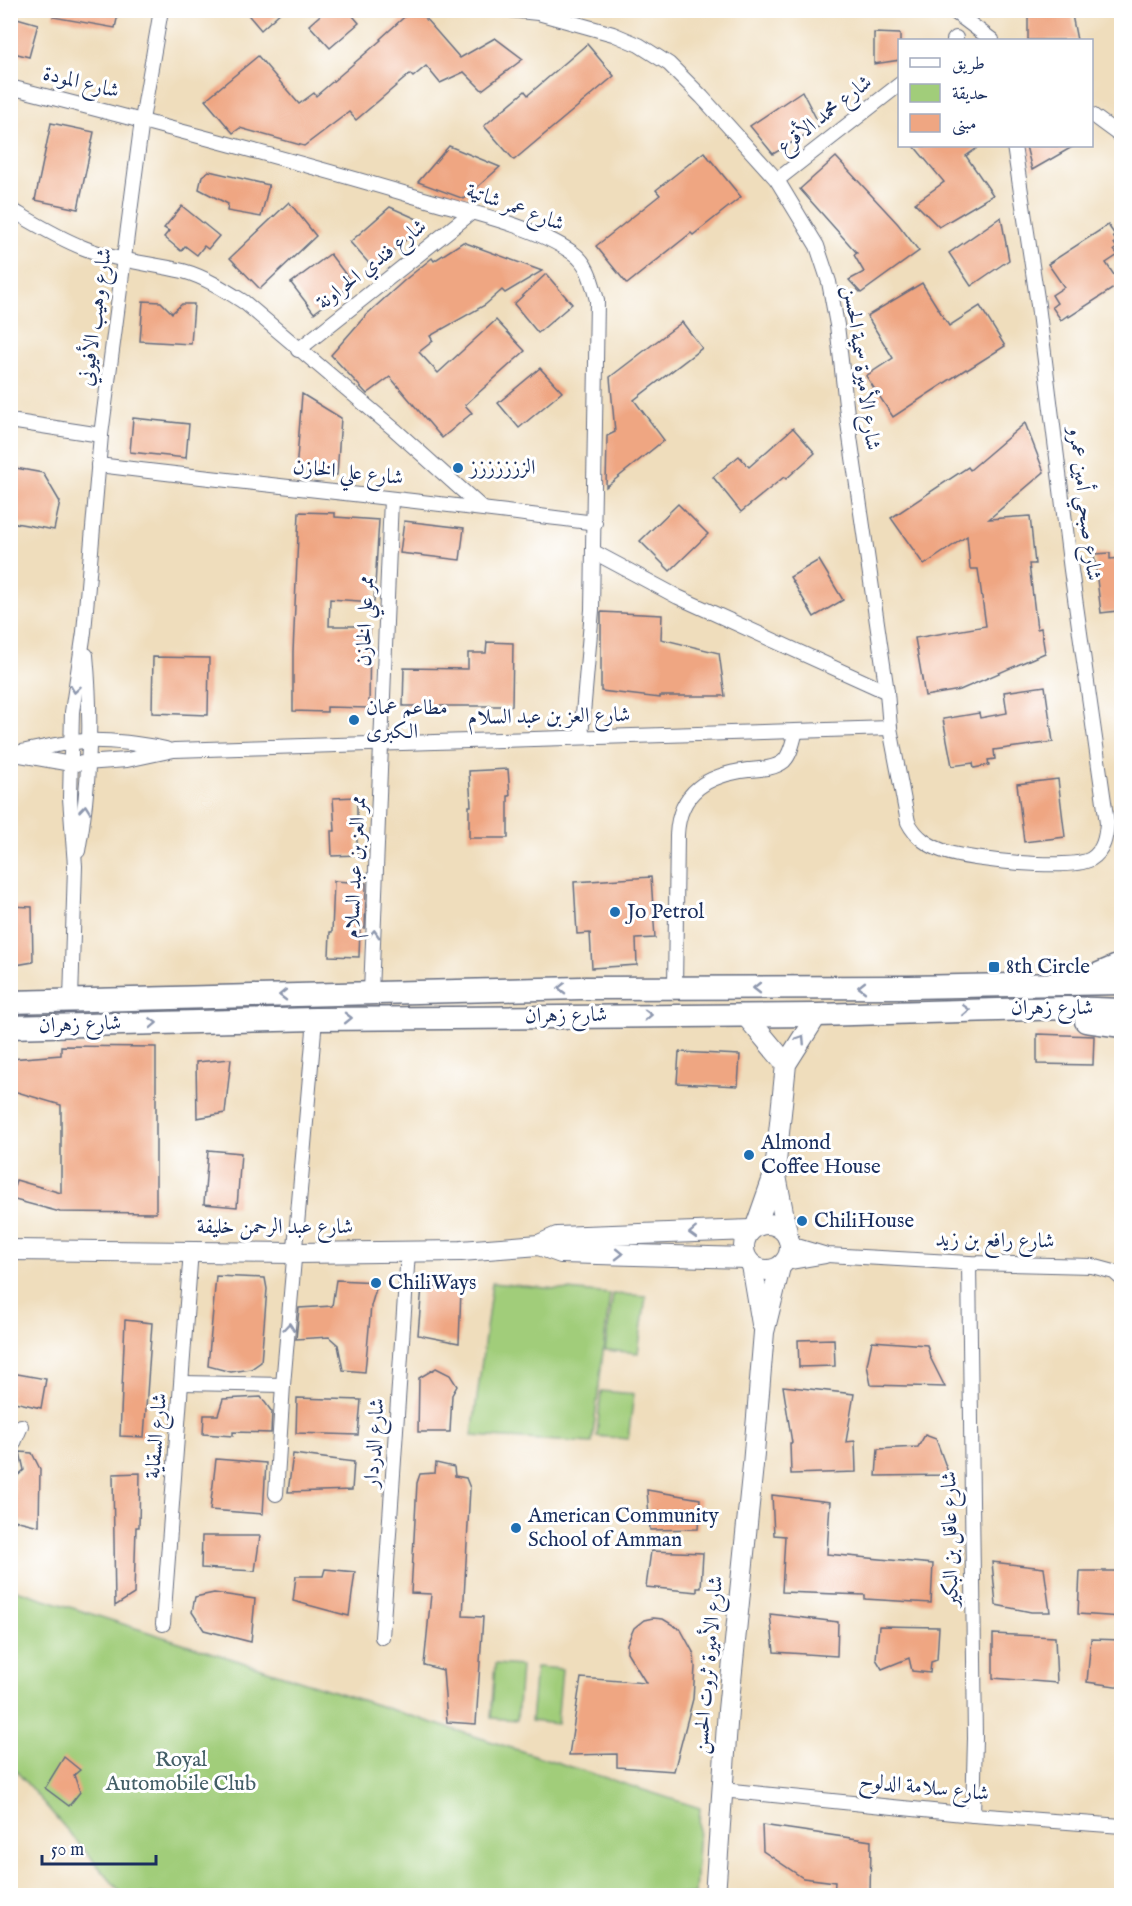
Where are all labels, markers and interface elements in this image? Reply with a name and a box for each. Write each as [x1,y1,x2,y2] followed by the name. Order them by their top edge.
[898,39,1093,147] legend
[952,53,985,76] text: طريق
[39,61,122,108] street label: شارع المودة
[770,67,880,163] street label: شارع محمد الأقرع
[952,83,988,106] text: حديقة
[952,113,977,136] text: مبنى
[461,178,568,241] street label: شارع عمر شاتية
[311,213,434,319] street label: شارع فندي الحراونة
[70,246,122,388] street label: شارع وهيب الأفيوني
[833,283,889,453] street label: شارع الأميرة سمية الحسن
[1056,423,1110,583] street label: شارع صبحي أمين عمرو
[291,454,404,497] street label: شارع علي الخازن
[468,455,536,482] place label: الززززززز
[451,461,465,475] marker: الززززززز
[351,575,386,667] street label: ممر علي الخازن
[70,685,82,694] one-way arrow
[366,695,448,746] place label: مطاعم عمان الكبرى
[467,702,631,735] street label: شارع العز بن عبد السلام
[347,713,361,727] marker: مطاعم عمان الكبرى
[339,795,376,939] street label: ممر العز بن عبد السلام
[78,804,91,813] one-way arrow
[625,899,705,926] place label: Jo Petrol
[608,905,622,919] marker: Jo Petrol
[368,929,381,938] one-way arrow
[1006,954,1090,981] place label: 8th Circle
[987,960,1001,974] marker: 8th Circle
[858,981,867,994] one-way arrow
[558,982,567,995] one-way arrow
[753,982,762,994] one-way arrow
[279,988,288,1001] one-way arrow
[1011,995,1093,1025] street label: شارع زهران
[524,1002,608,1033] street label: شارع زهران
[961,1004,970,1017] one-way arrow
[643,1009,652,1021] one-way arrow
[38,1010,122,1043] street label: شارع زهران
[343,1012,352,1024] one-way arrow
[148,1017,157,1030] one-way arrow
[794,1035,805,1046] one-way arrow
[760,1130,881,1181] place label: Almond Coffee House
[742,1148,756,1162] marker: Almond Coffee House
[814,1208,914,1235] place label: ChiliHouse
[197,1214,353,1244] street label: شارع عبد الرحمن خليفة
[795,1214,809,1228] marker: ChiliHouse
[688,1226,697,1239] one-way arrow
[935,1226,1055,1260] street label: شارع رافع بن زيد
[615,1248,624,1260] one-way arrow
[388,1270,476,1297] place label: ChiliWays
[369,1276,383,1290] marker: ChiliWays
[282,1323,295,1332] one-way arrow
[140,1392,177,1480] street label: شارع السقاية
[358,1397,395,1491] street label: شارع الدردار
[936,1471,969,1609] street label: شارع عاقل بن البكير
[527,1503,720,1554] place label: American Community School of Amman
[509,1521,523,1535] marker: American Community School of Amman
[685,1574,733,1756] street label: شارع الأميرة ثروت الحسن
[105,1747,256,1798] park label: Royal Automobile Club
[857,1768,990,1812] street label: شارع سلامة الدلوح
[42,1828,156,1866] scale bar
[51,1839,84,1862] text: 50 m

